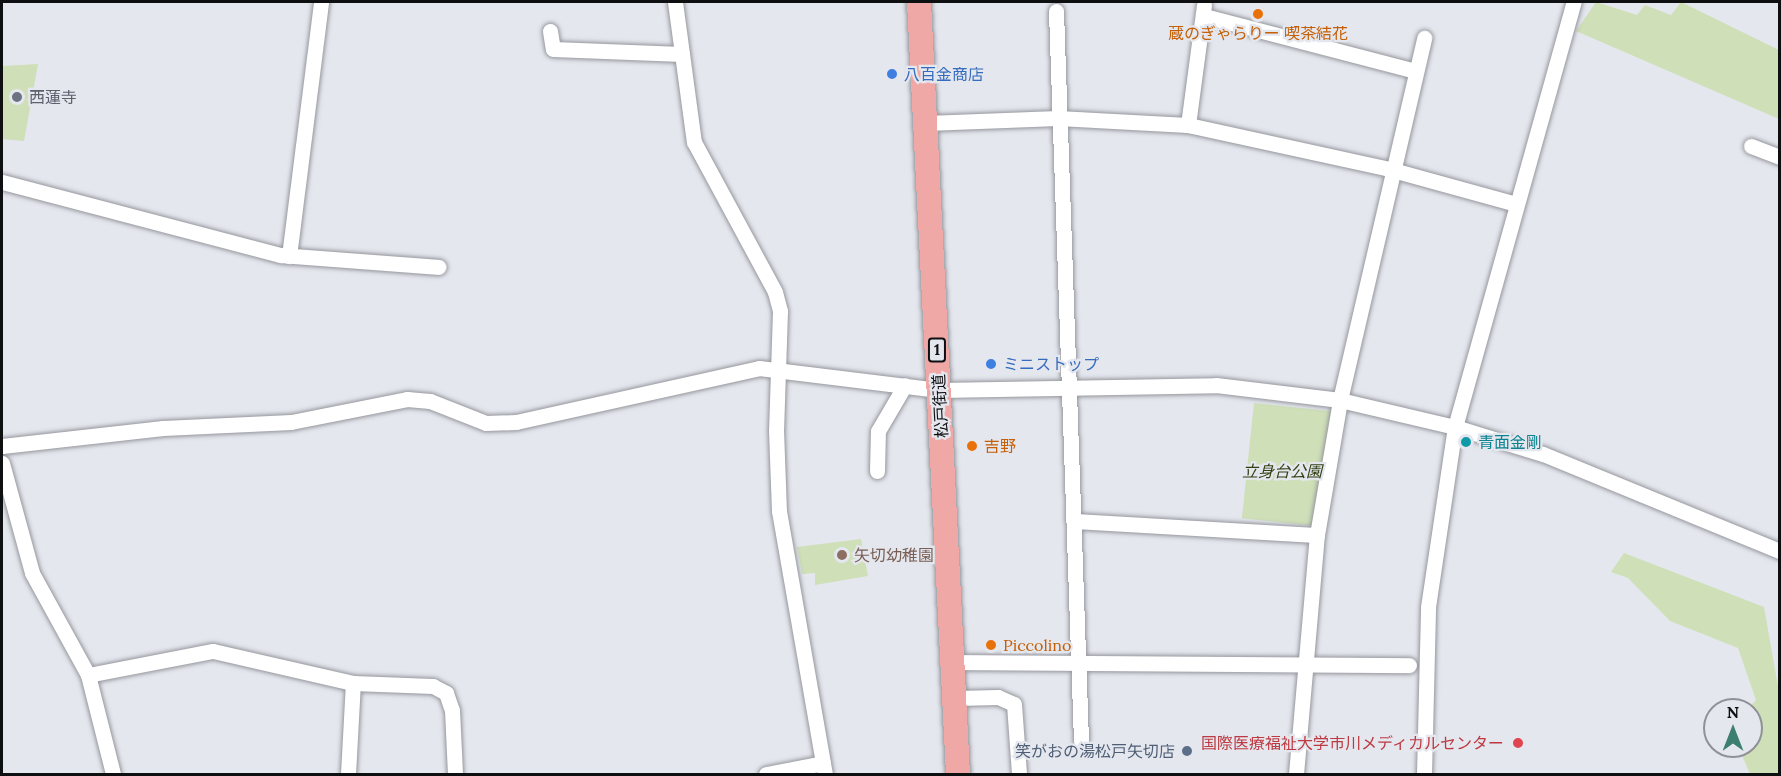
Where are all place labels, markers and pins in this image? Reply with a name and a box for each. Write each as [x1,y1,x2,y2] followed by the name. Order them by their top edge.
[1251,7,1265,21] marker: 蔵のぎゃらりー 喫茶結花
[1168,23,1348,43] place label: 蔵のぎゃらりー 喫茶結花
[904,64,984,84] place label: 八百金商店
[885,67,899,81] marker: 八百金商店
[29,87,77,107] place label: 西蓮寺
[10,90,24,104] marker: 西蓮寺
[1003,354,1099,374] place label: ミニストップ
[984,357,998,371] marker: ミニストップ
[1478,432,1542,452] place label: 青面金剛
[1459,435,1473,449] marker: 青面金剛
[984,436,1016,456] place label: 吉野
[965,439,979,453] marker: 吉野
[854,545,934,565] place label: 矢切幼稚園
[835,548,849,562] marker: 矢切幼稚園
[1003,635,1071,655] place label: Piccolino
[984,638,998,652] marker: Piccolino
[1200,733,1504,753] place label: 国際医療福祉大学市川メディカルセンター
[1509,734,1527,752] marker: 国際医療福祉大学市川メディカルセンター
[1015,741,1175,761] place label: 笑がおの湯松戸矢切店
[1180,744,1194,758] marker: 笑がおの湯松戸矢切店

